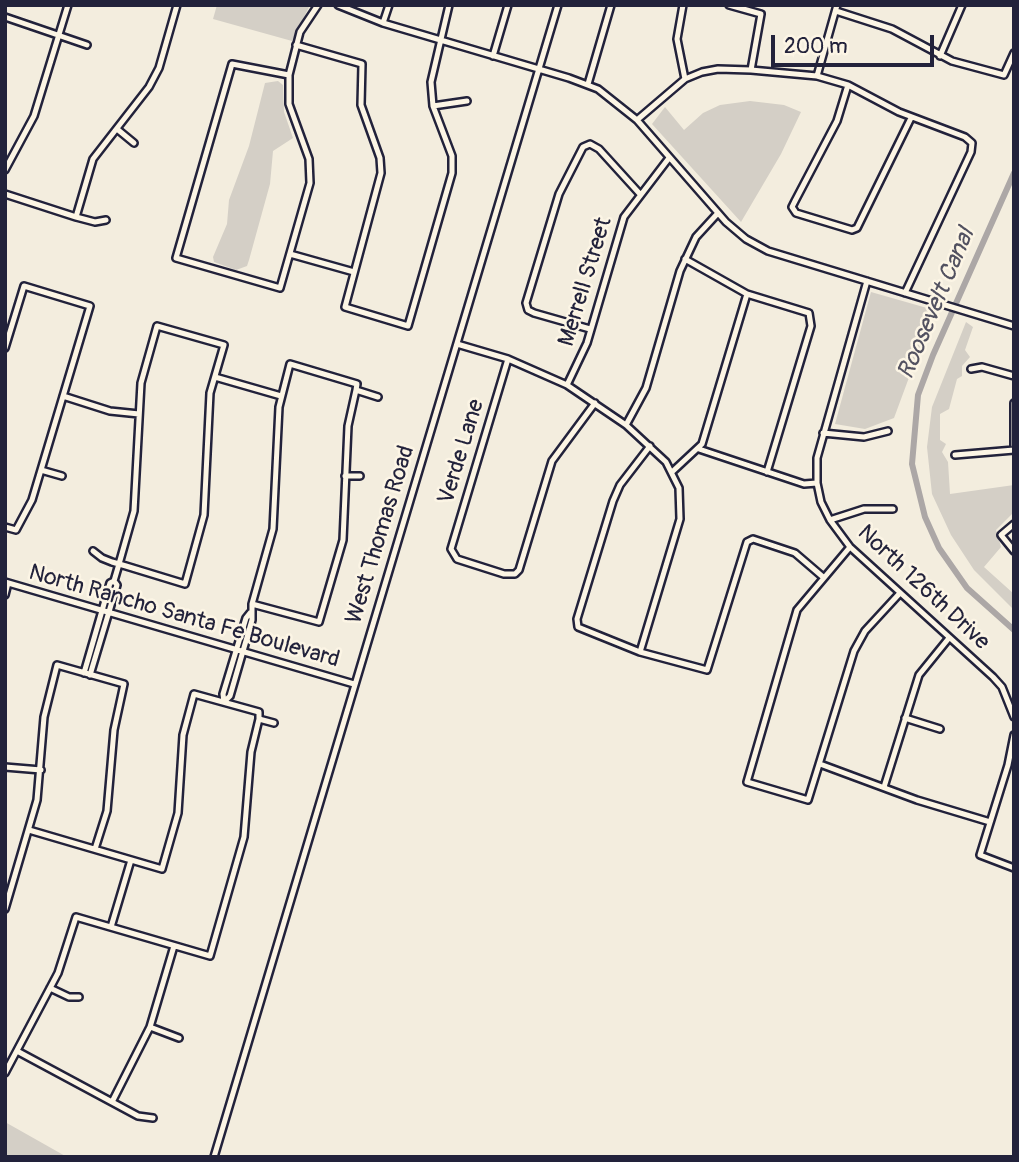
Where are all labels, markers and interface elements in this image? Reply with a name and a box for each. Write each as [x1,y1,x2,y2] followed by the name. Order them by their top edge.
[774,21,937,65] scale bar
[784,33,848,60] text: 200 m
[553,214,619,350] street label: Merrell Street
[892,224,982,384] water label: Roosevelt Canal
[433,396,491,508] street label: Verde Lane
[341,443,421,627] street label: West Thomas Road
[851,520,995,656] street label: North 126th Drive
[26,559,342,675] street label: North Rancho Santa Fe Boulevard

